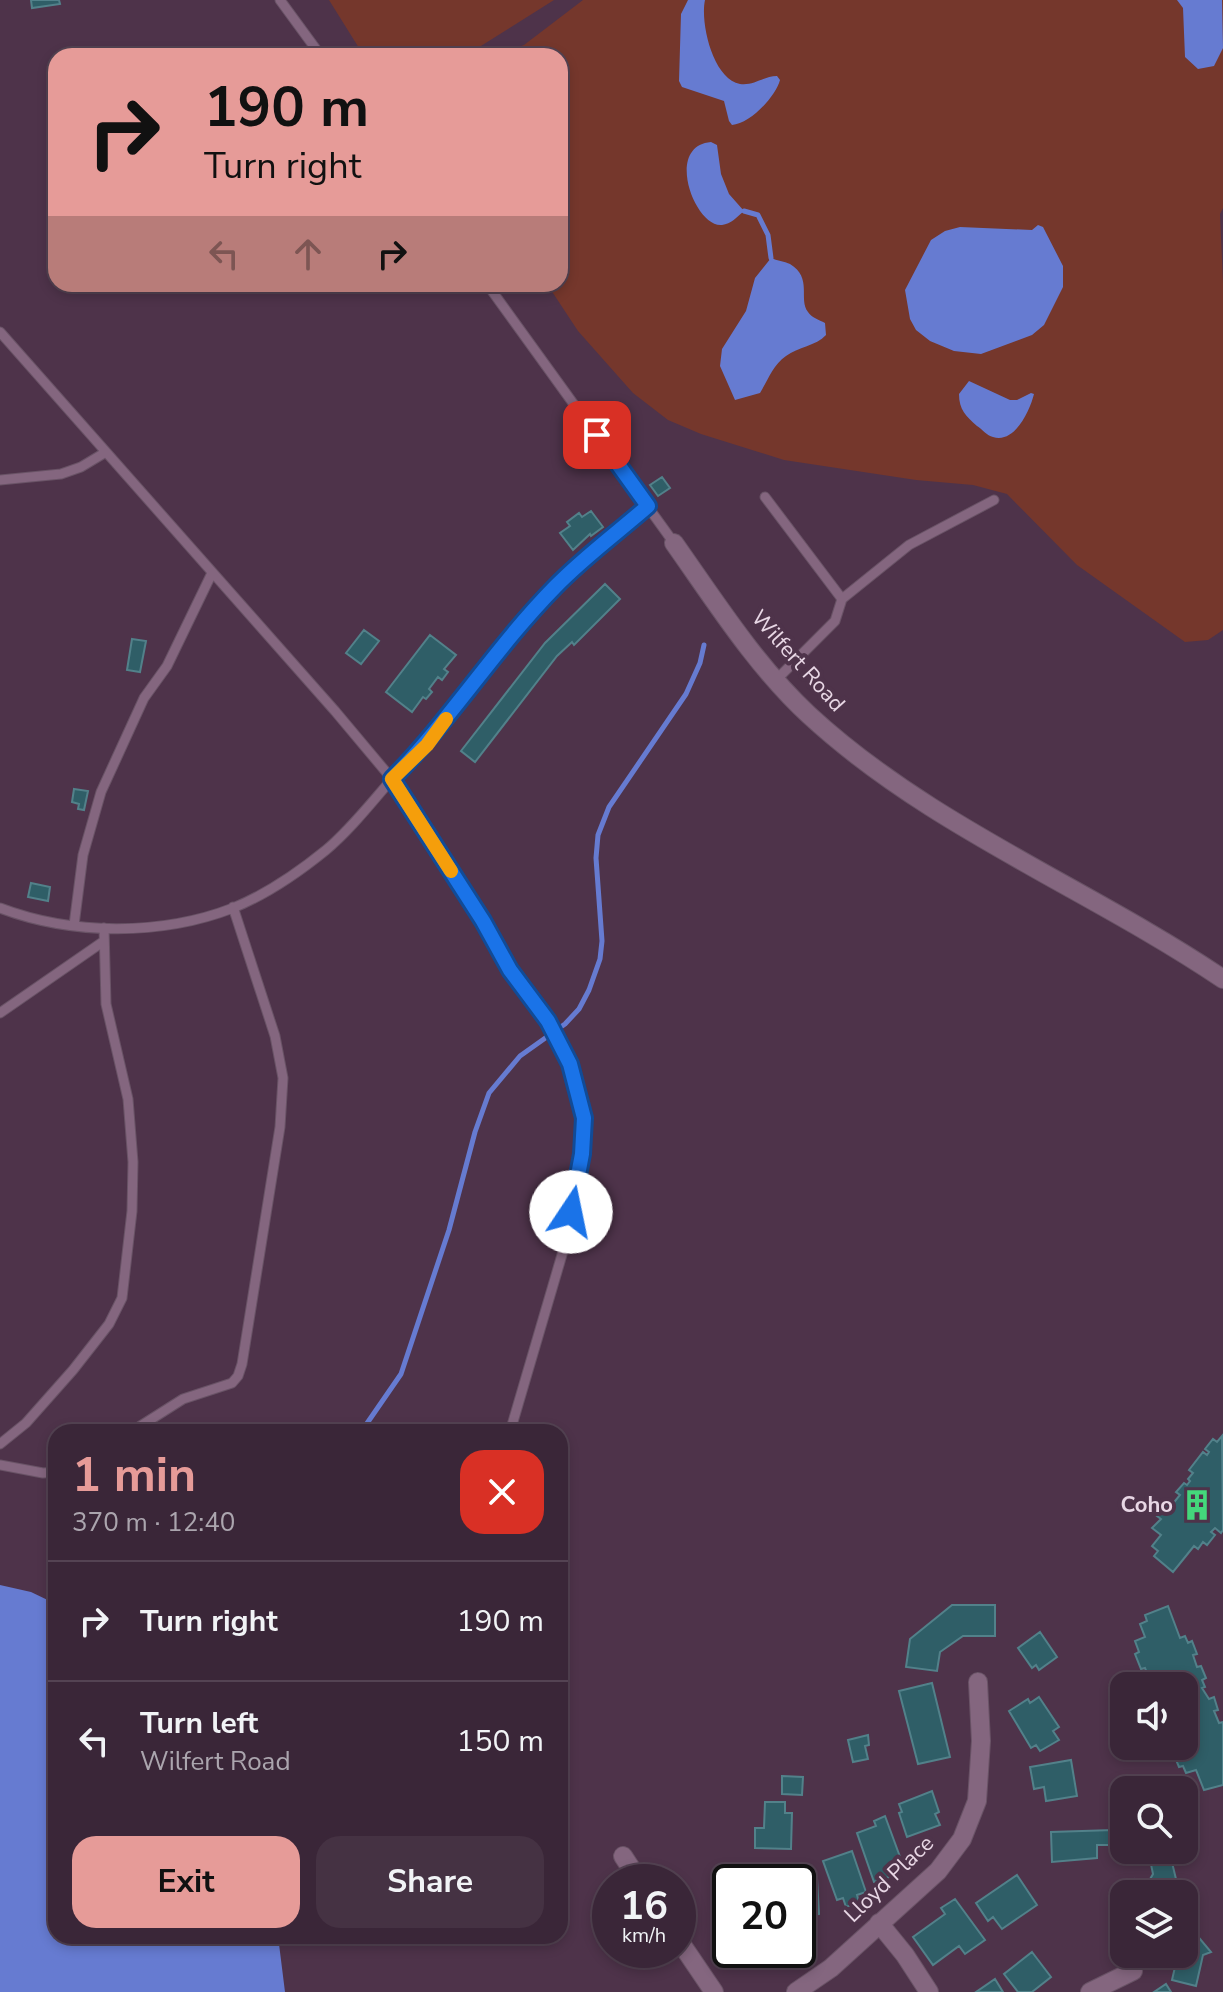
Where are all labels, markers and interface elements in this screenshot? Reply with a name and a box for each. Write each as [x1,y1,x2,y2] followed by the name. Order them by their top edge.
[204,69,369,146] text: 190 m
[72,80,176,184] icon: right
[204,142,361,191] text: Turn right
[202,232,246,276] icon: left
[286,232,330,276] icon: ahead
[370,232,414,276] icon: right
[563,401,631,469] pin
[575,413,619,457] icon: arrive
[744,604,852,718] street label: Wilfert Road
[529,1170,613,1254] position arrow
[72,1442,196,1508] text: 1 min
[460,1450,544,1534] button: close
[1180,1488,1214,1522] building icon: Coho
[1121,1490,1173,1520] place label: Coho
[72,1505,235,1540] text: 370 m · 12:40
[72,1599,116,1643] icon: right
[140,1601,278,1642] text: Turn right
[457,1601,544,1642] text: 190 m
[1110,1672,1198,1968] map controls
[1110,1672,1198,1760] button: sound
[140,1703,258,1744] text: Turn left
[72,1719,116,1763] icon: left
[457,1721,544,1762] text: 150 m
[140,1744,291,1779] text: Wilfert Road
[1110,1776,1198,1864] button: search
[838,1829,940,1929] street label: Lloyd Place
[72,1836,300,1928] button: Exit
[316,1836,544,1928] button: Share
[712,1864,816,1968] speed limit sign: 20
[620,1879,668,1933] text: 16
[1110,1880,1198,1968] button: layers
[622,1922,666,1949] text: km/h

